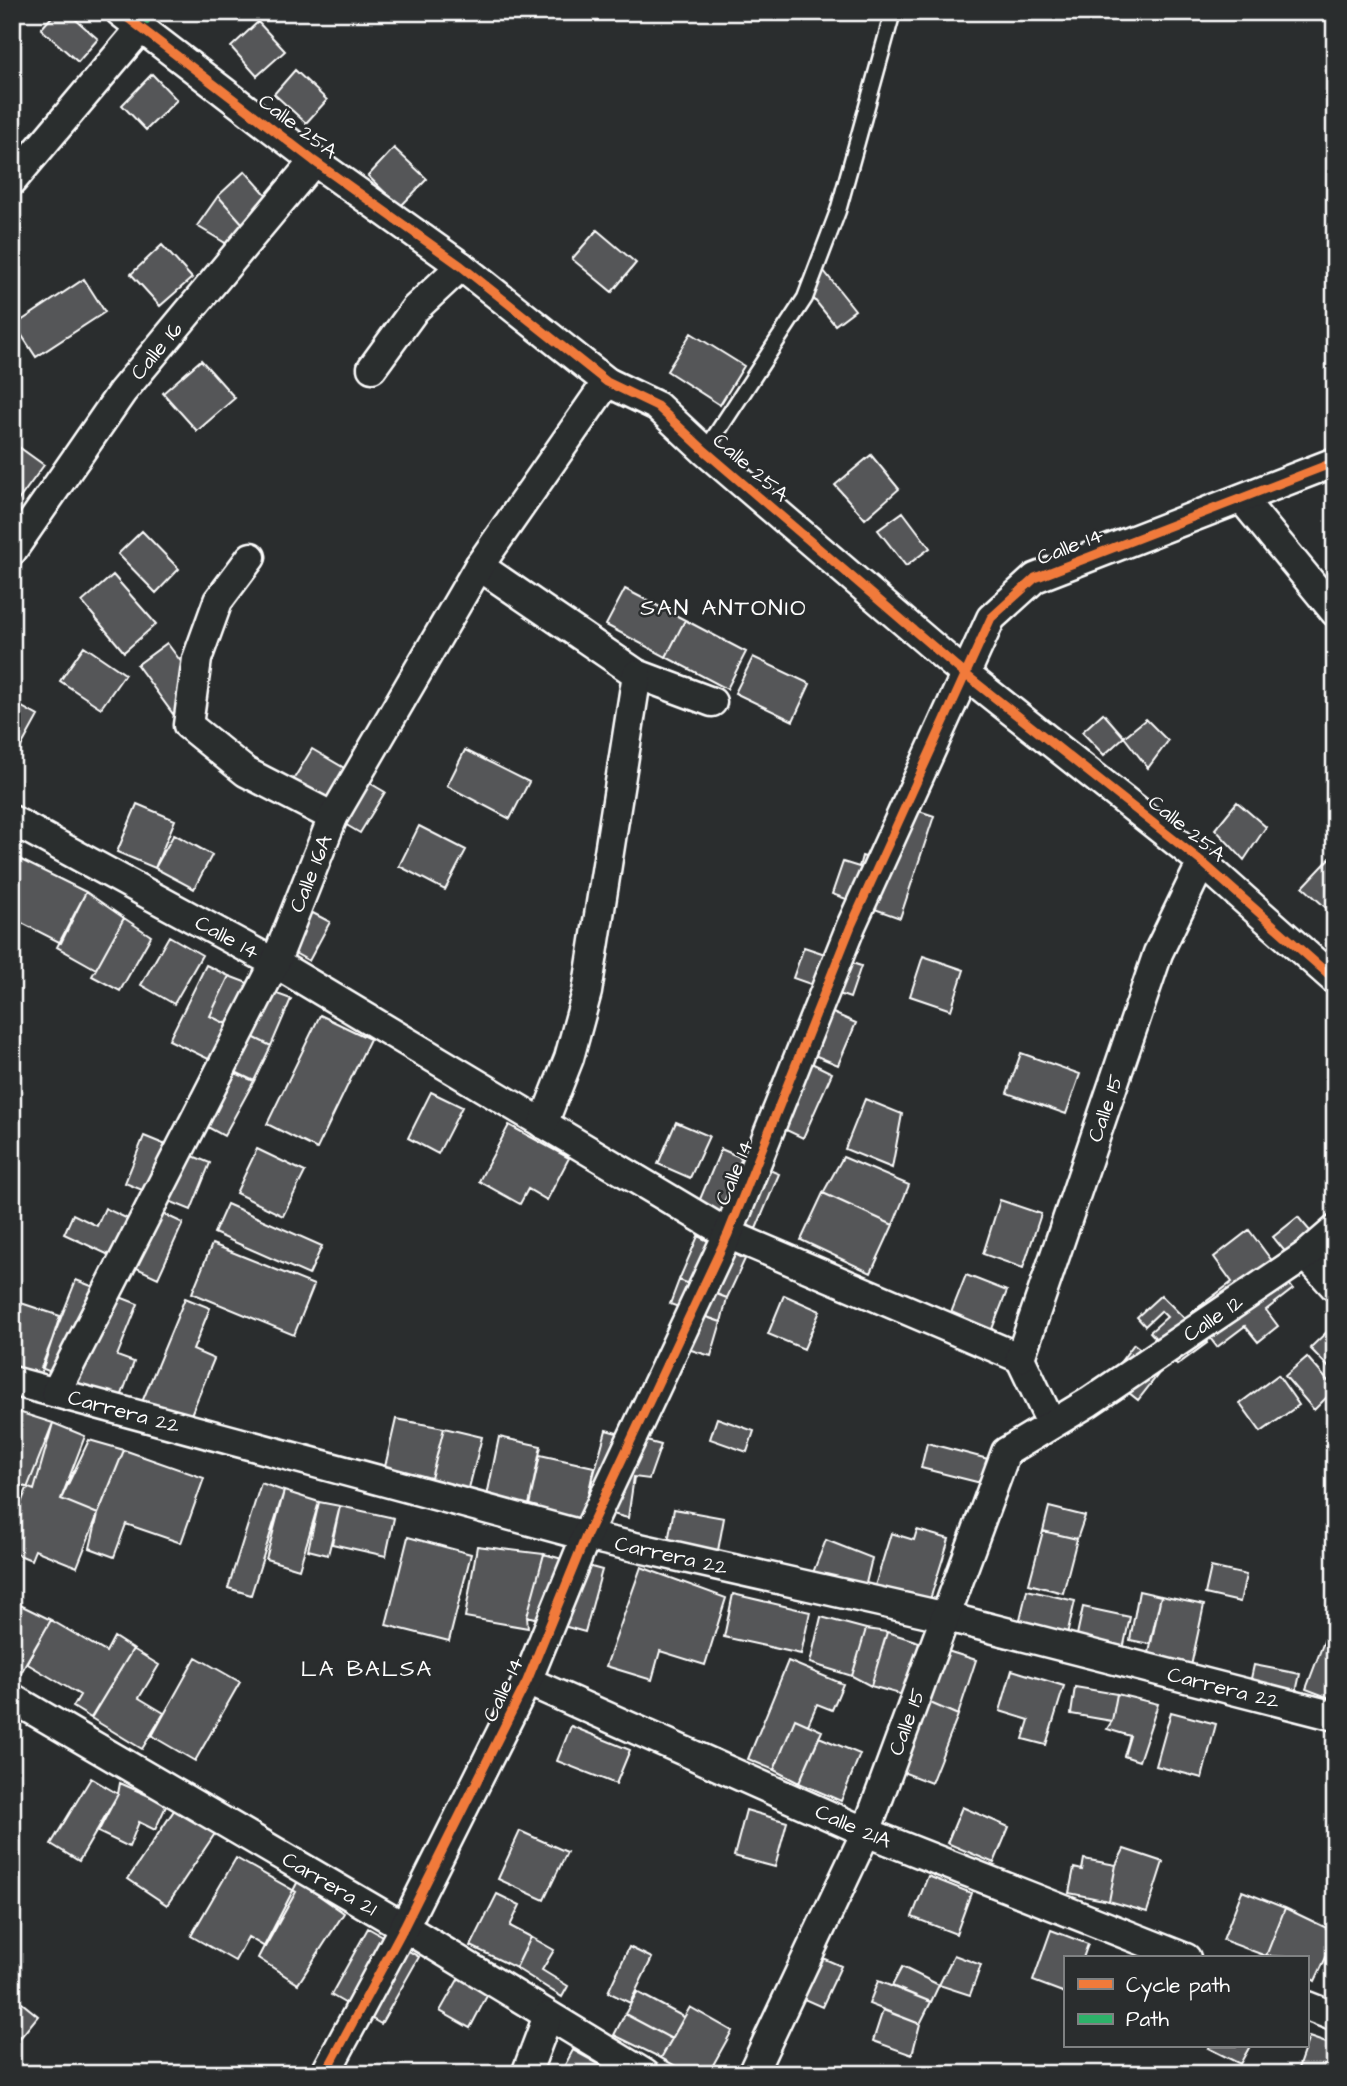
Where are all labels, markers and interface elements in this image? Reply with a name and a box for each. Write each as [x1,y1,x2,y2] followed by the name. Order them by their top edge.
[252,87,344,166] street label: Calle 25A
[124,316,190,386] street label: Calle 16
[706,426,795,509] street label: Calle 25A
[1033,521,1108,572] street label: Calle 14
[640,592,808,624] district label: SAN ANTONIO
[1142,788,1232,869] street label: Calle 25A
[283,830,340,917] street label: Calle 16A
[190,908,264,967] street label: Calle 14
[1081,1071,1131,1146] street label: Calle 15
[708,1135,761,1210] street label: Calle 14
[1177,1288,1249,1349] street label: Calle 12
[65,1383,183,1441] street label: Carrera 22
[612,1529,730,1582] street label: Carrera 22
[476,1652,531,1727] street label: Calle 14
[301,1653,433,1685] district label: LA BALSA
[1164,1660,1283,1716] street label: Carrera 22
[881,1684,933,1760] street label: Calle 15
[810,1797,896,1856] street label: Calle 21A
[277,1845,383,1923] street label: Carrera 21
[1064,1956,1308,2048] legend
[1126,1971,1231,2002] text: Cycle path
[1126,2005,1170,2034] text: Path

